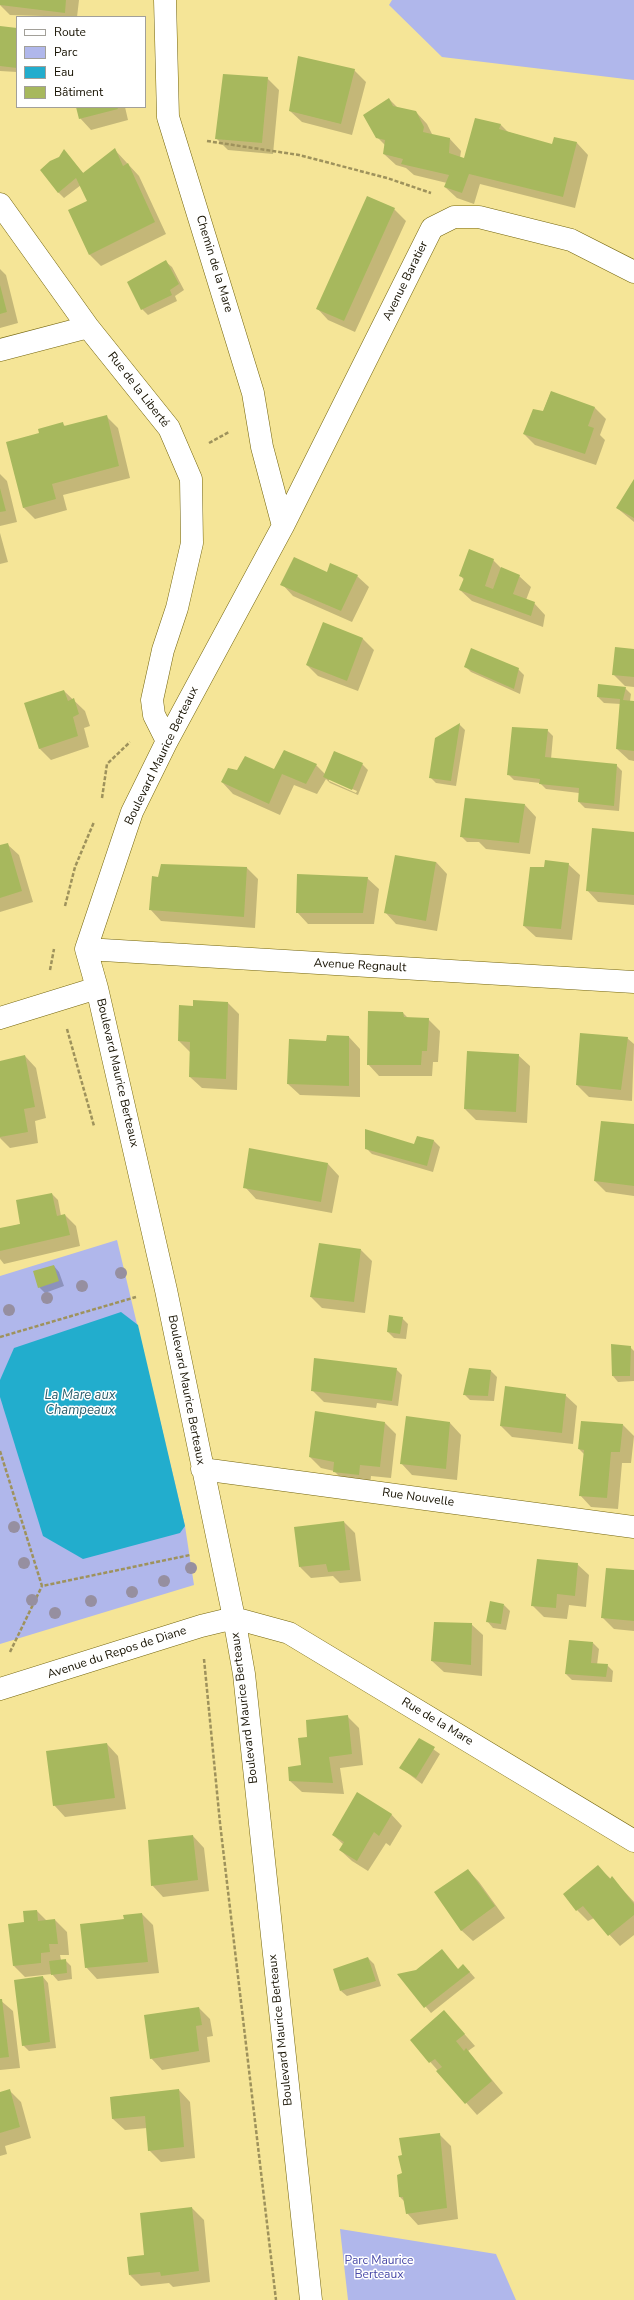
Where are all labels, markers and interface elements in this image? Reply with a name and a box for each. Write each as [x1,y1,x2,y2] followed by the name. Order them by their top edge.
[16,16,146,108] legend
[54,24,86,40] text: Route
[54,44,77,60] text: Parc
[54,64,74,80] text: Eau
[54,84,103,100] text: Bâtiment
[192,214,236,314] street label: Chemin de la Mare
[381,239,431,323] street label: Avenue Baratier
[104,350,172,430] street label: Rue de la Liberté
[122,684,202,828] street label: Boulevard Maurice Berteaux
[313,956,407,976] street label: Avenue Regnault
[93,997,141,1149] street label: Boulevard Maurice Berteaux
[164,1314,208,1466] street label: Boulevard Maurice Berteaux
[44,1388,116,1419] water label: La Mare aux Champeaux
[381,1486,455,1510] street label: Rue Nouvelle
[46,1624,188,1682] street label: Avenue du Repos de Diane
[229,1631,261,1785] street label: Boulevard Maurice Berteaux
[399,1695,475,1749] street label: Rue de la Mare
[266,1953,296,2107] street label: Boulevard Maurice Berteaux
[345,2254,413,2282] park label: Parc Maurice Berteaux

